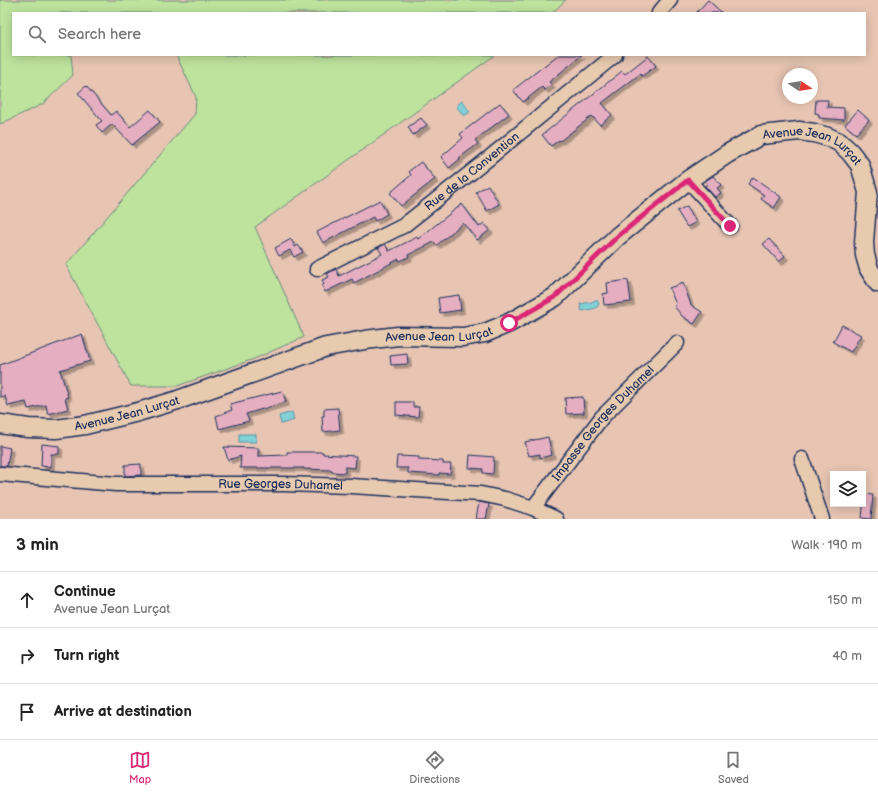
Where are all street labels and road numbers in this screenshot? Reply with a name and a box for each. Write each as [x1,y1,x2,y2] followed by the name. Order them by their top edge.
[762,123,865,168] street label: Avenue Jean Lurçat
[421,129,522,214] street label: Rue de la Convention
[384,323,495,345] street label: Avenue Jean Lurçat
[549,362,657,484] street label: Impasse Georges Duhamel
[74,392,181,434] street label: Avenue Jean Lurçat
[218,477,343,493] street label: Rue Georges Duhamel

